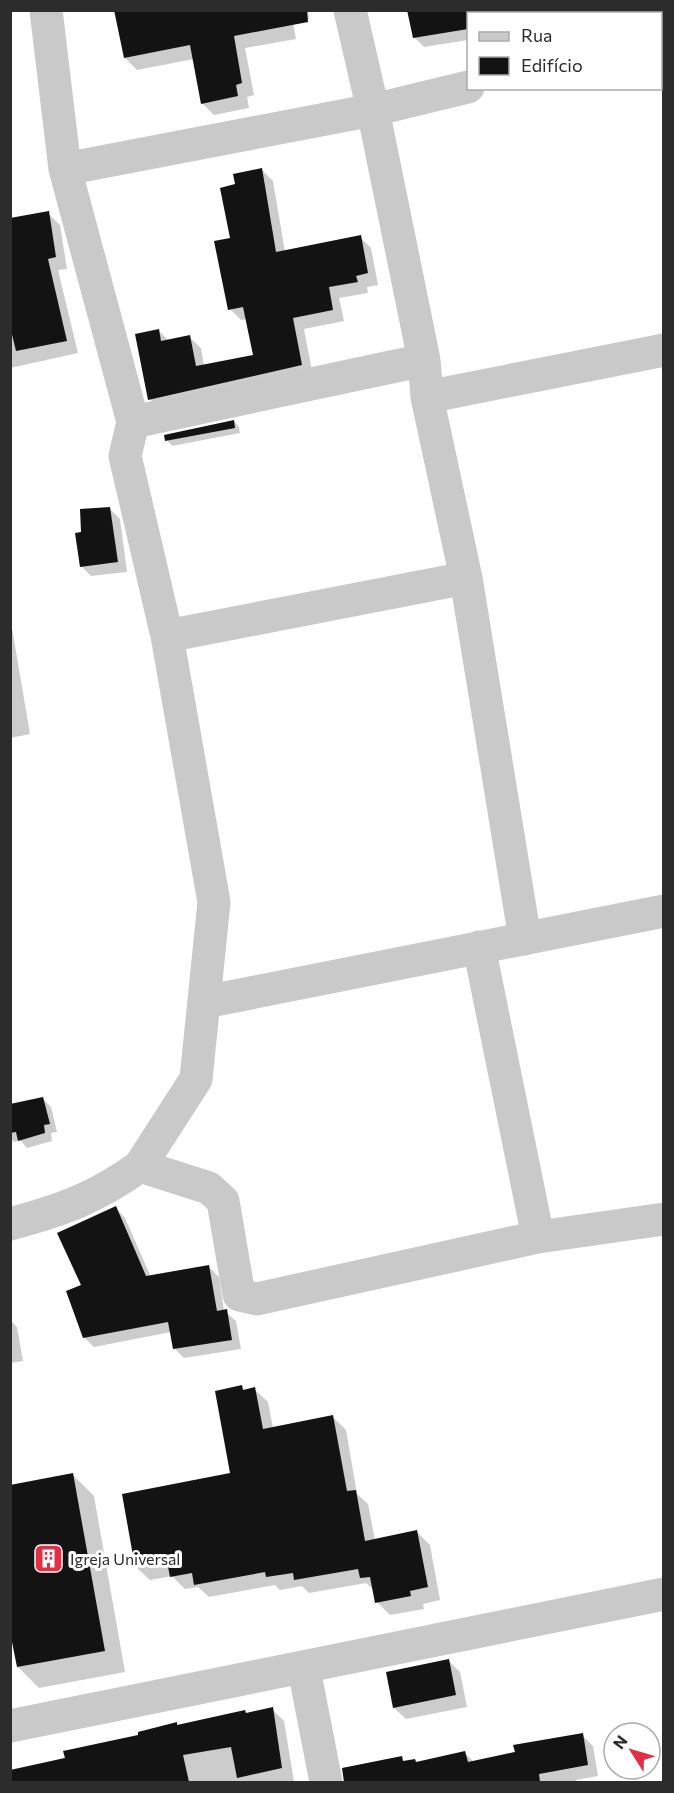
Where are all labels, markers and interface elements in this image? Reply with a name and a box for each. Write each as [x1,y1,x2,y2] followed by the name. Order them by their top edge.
[467,12,662,90] legend
[521,24,552,46] text: Rua
[521,54,583,76] text: Edifício
[33,1542,65,1574] building icon: Igreja Universal
[70,1549,180,1568] place label: Igreja Universal
[602,1721,662,1781] north arrow
[608,1731,631,1752] text: N

